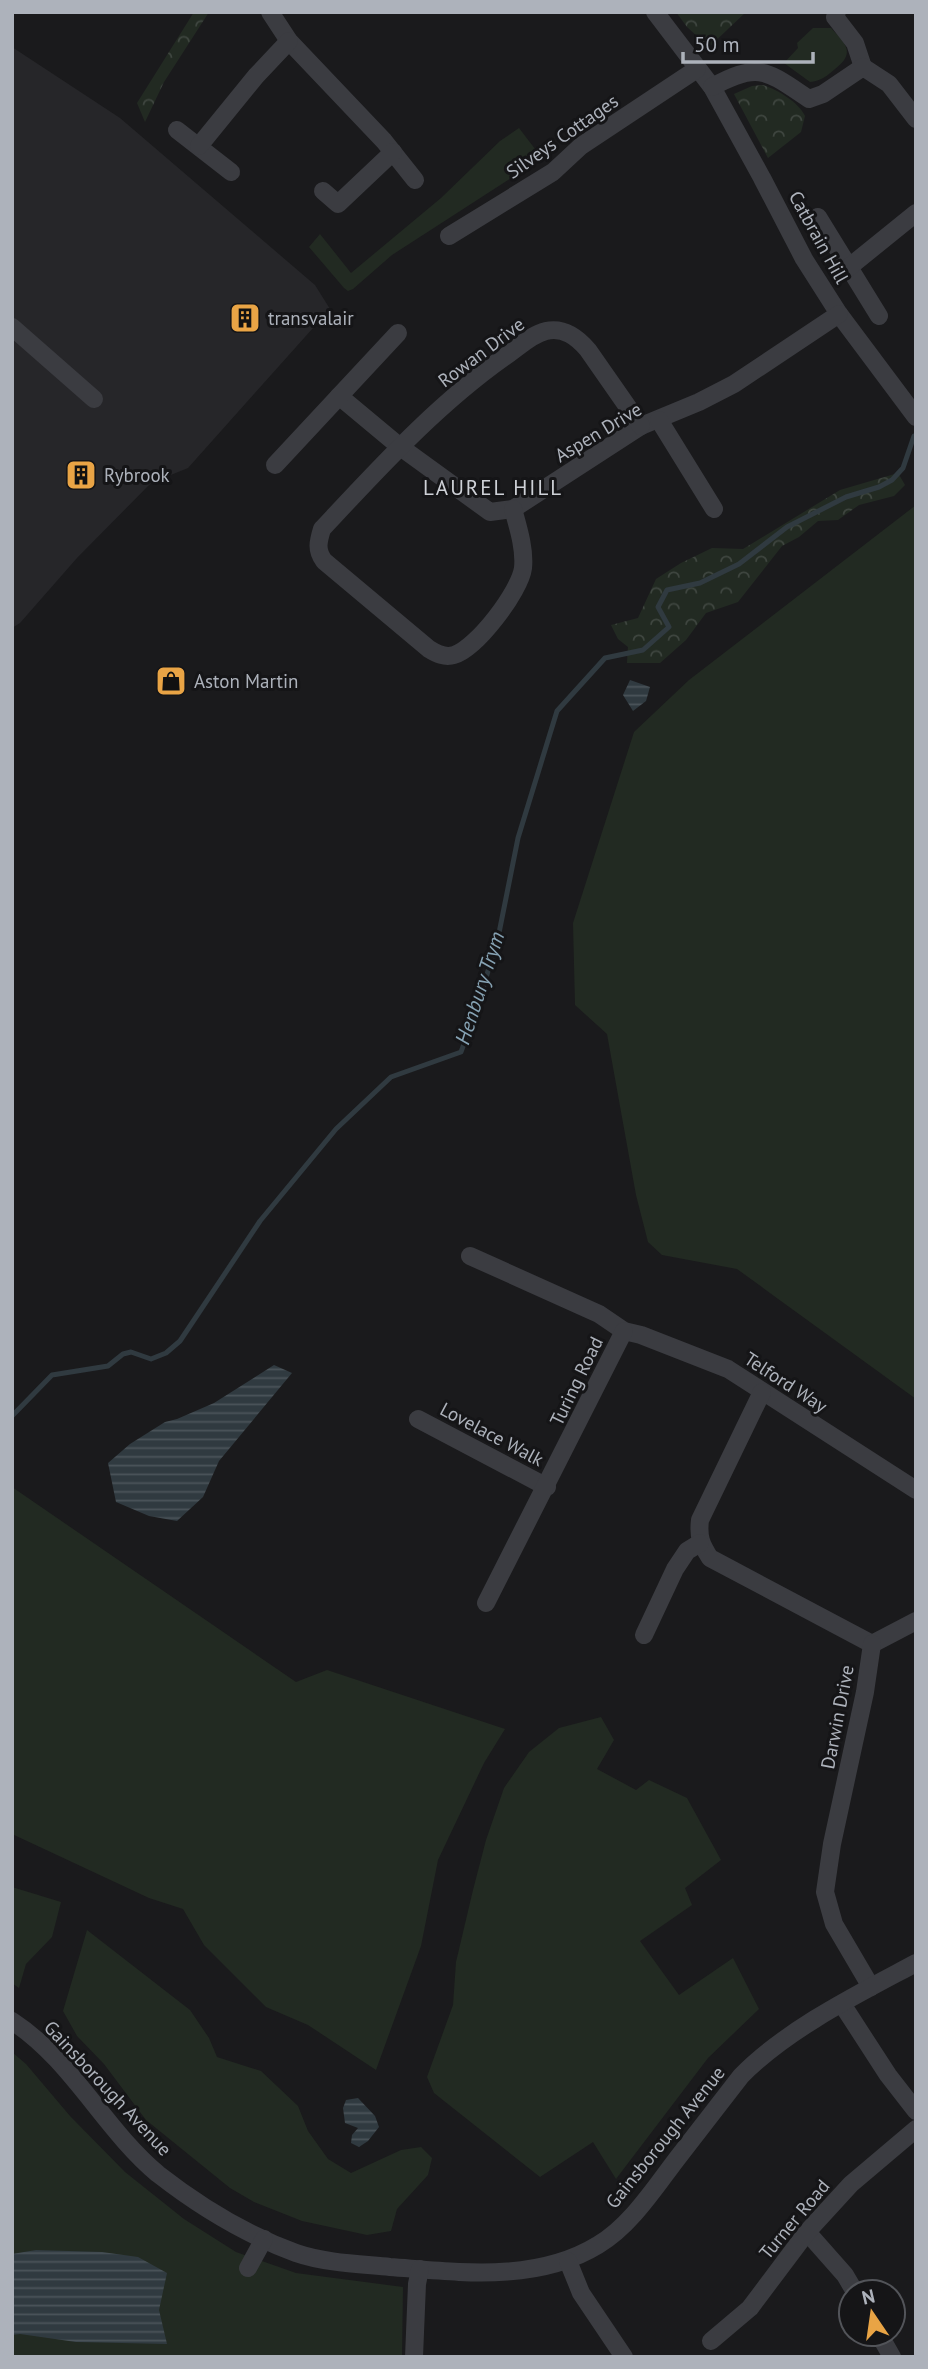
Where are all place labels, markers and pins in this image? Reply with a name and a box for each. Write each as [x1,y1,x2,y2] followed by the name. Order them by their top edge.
[228,301,262,335] building icon: transvalair
[268,306,354,330] place label: transvalair
[64,458,98,492] building icon: Rybrook
[104,463,170,487] place label: Rybrook
[154,664,188,698] shop icon: Aston Martin
[194,669,298,693] place label: Aston Martin

